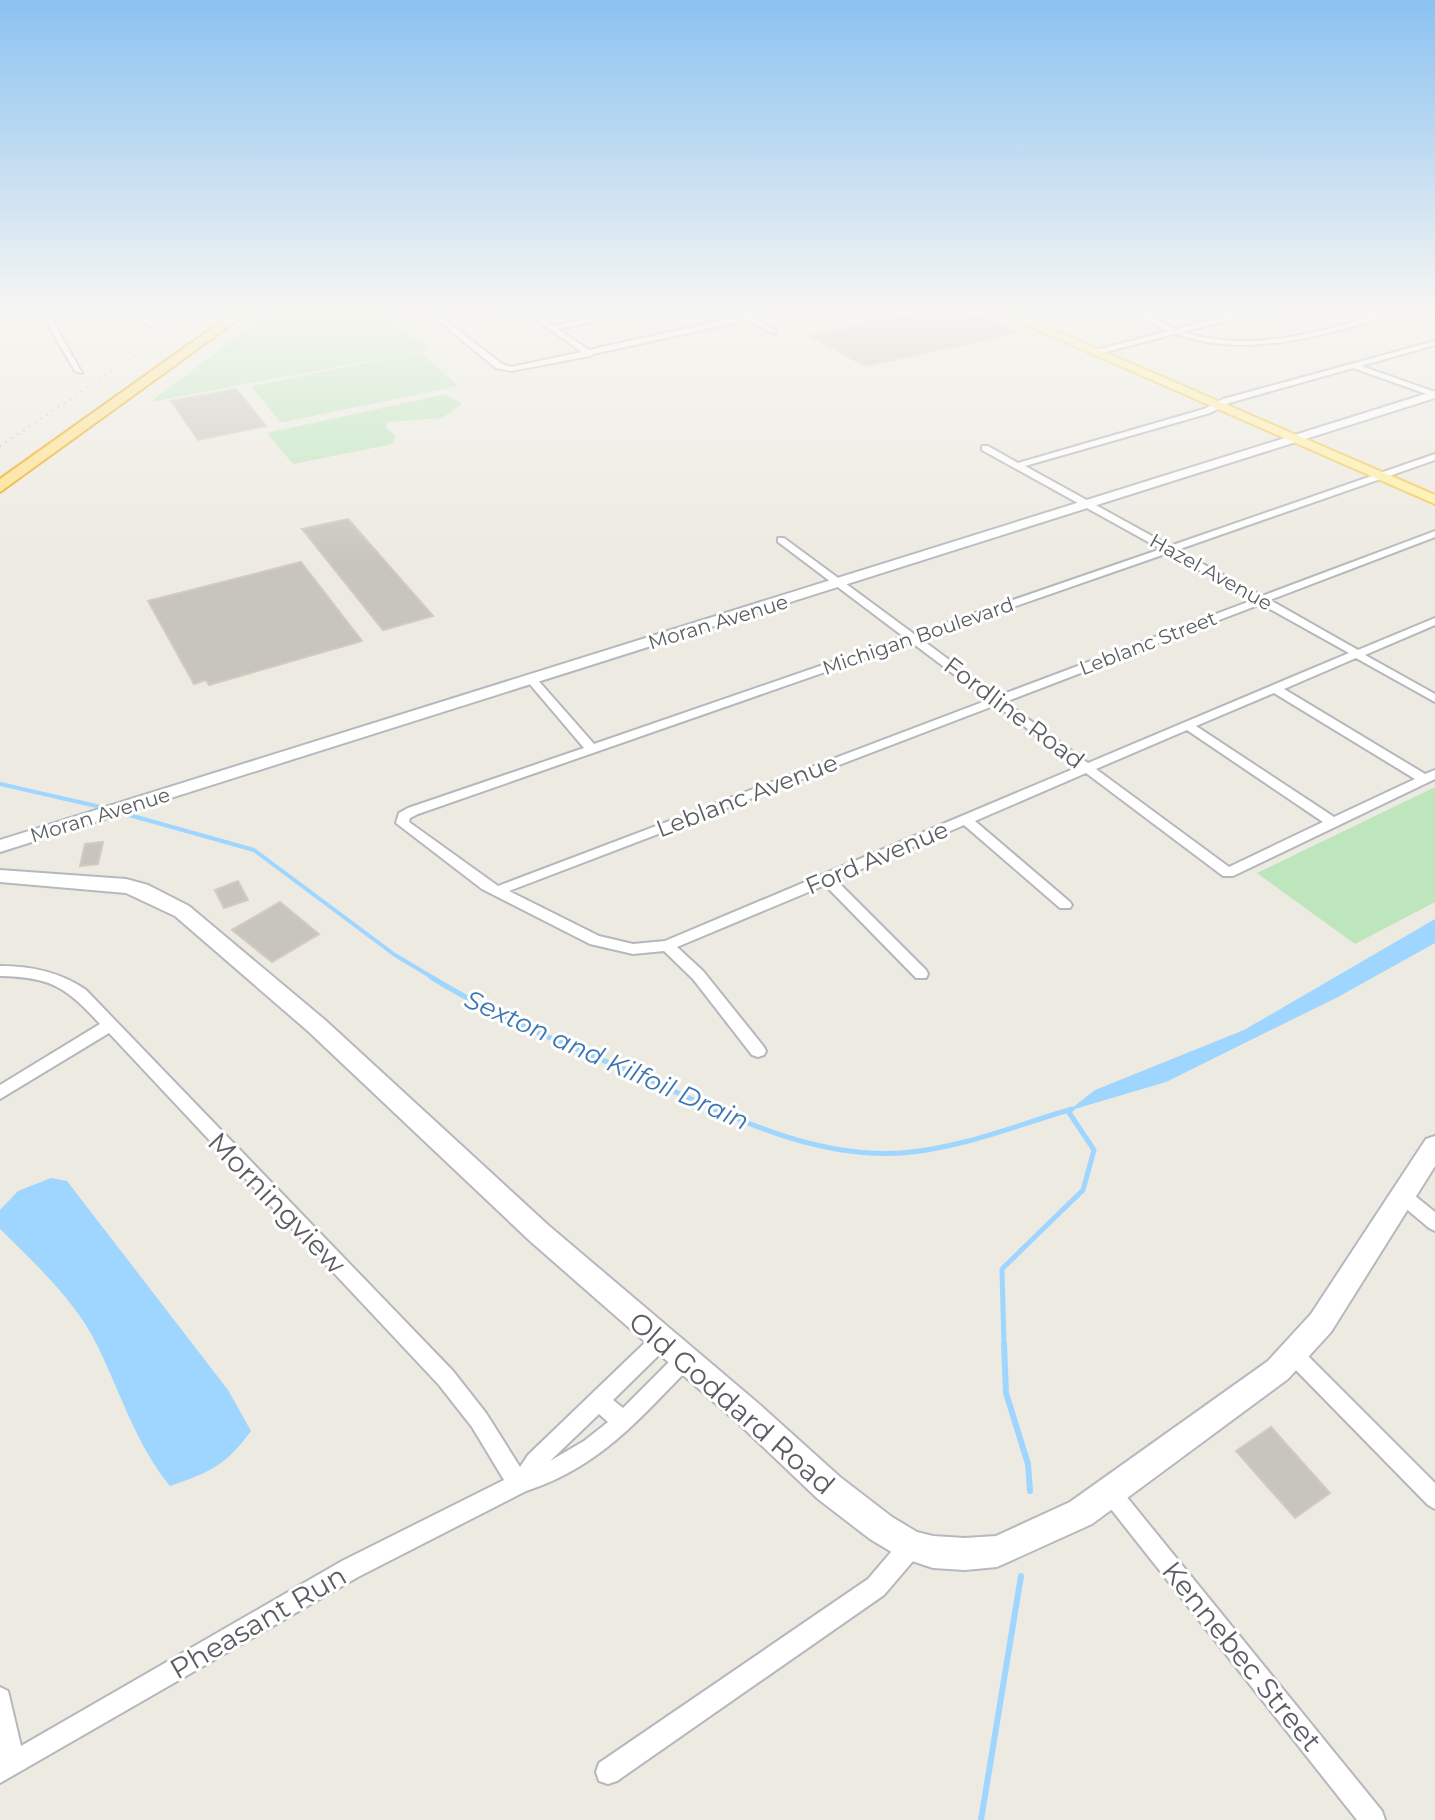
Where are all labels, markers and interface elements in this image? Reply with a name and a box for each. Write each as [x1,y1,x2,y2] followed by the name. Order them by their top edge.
[1146,528,1276,616] street label: Hazel Avenue
[645,589,791,655] street label: Moran Avenue
[819,592,1017,680] street label: Michigan Boulevard
[1076,606,1220,680] street label: Leblanc Street
[938,650,1090,775] street label: Fordline Road
[652,748,842,843] street label: Leblanc Avenue
[27,782,173,848] street label: Moran Avenue
[801,814,953,901] street label: Ford Avenue
[460,983,754,1137] water label: Sexton and Kilfoil Drain
[201,1125,353,1281] street label: Morningview
[622,1304,842,1502] street label: Old Goddard Road
[1155,1554,1329,1758] street label: Kennebec Street
[164,1558,352,1686] street label: Pheasant Run

